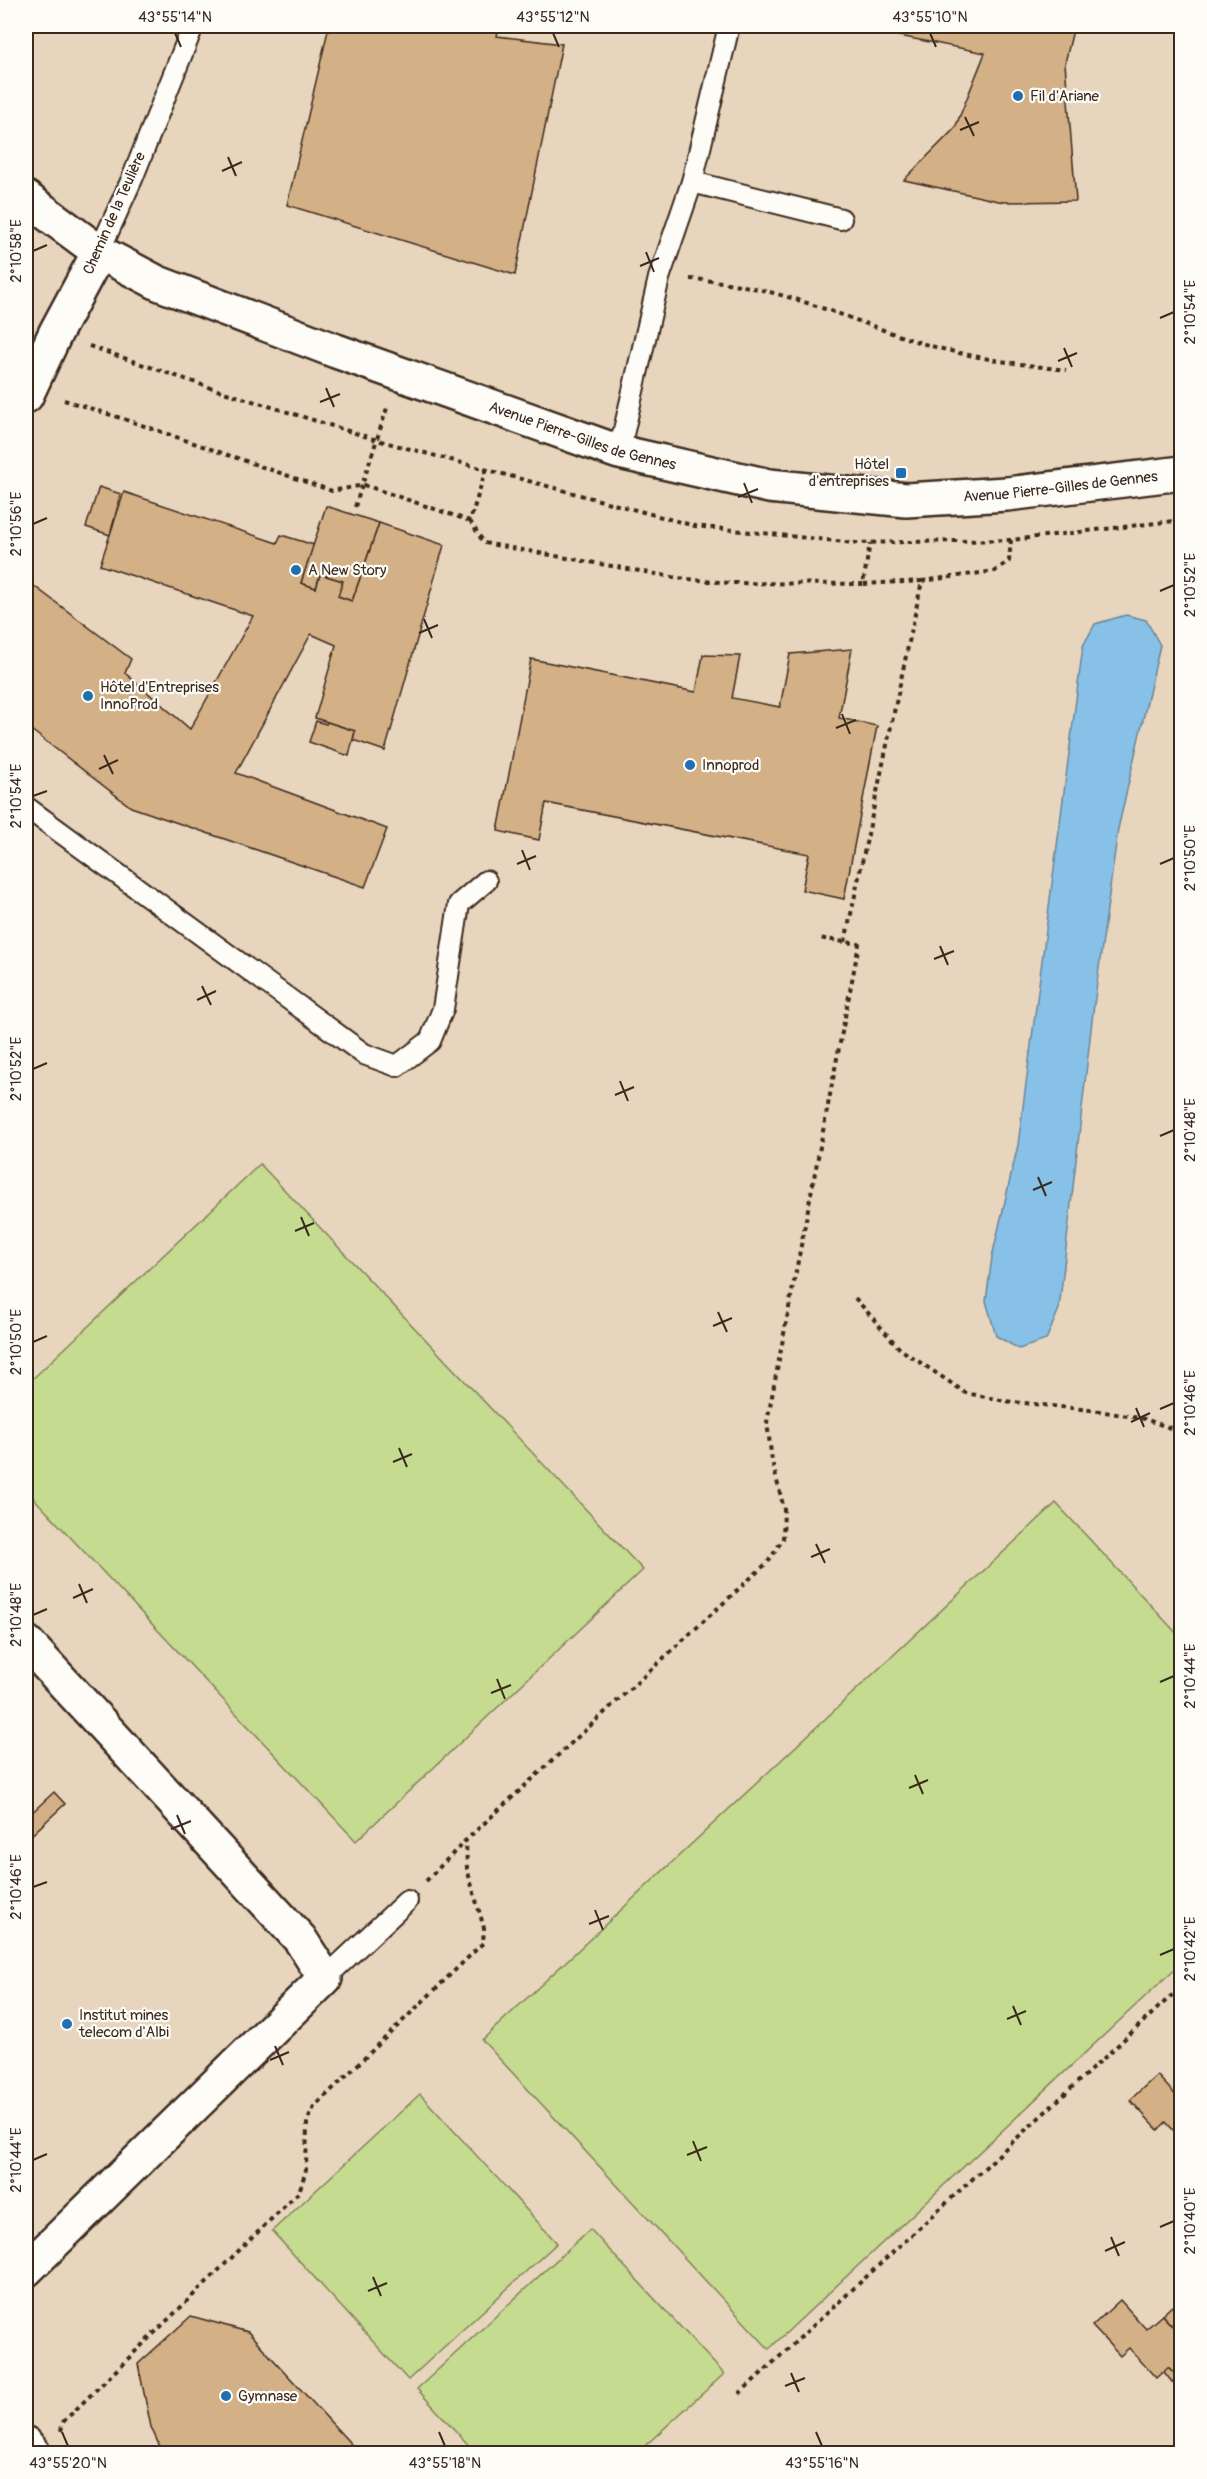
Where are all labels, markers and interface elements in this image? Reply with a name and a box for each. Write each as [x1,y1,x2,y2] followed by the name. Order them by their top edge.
[138,8,212,27] text: 43°55'14"N
[516,8,590,27] text: 43°55'12"N
[892,8,968,27] text: 43°55'10"N
[1030,87,1100,106] place label: Fil d'Ariane
[1011,89,1025,103] marker: Fil d'Ariane
[79,148,150,277] street label: Chemin de la Teulière
[7,219,26,283] text: 2°10'58"E
[1181,279,1200,344] text: 2°10'54"E
[486,397,678,475] street label: Avenue Pierre-Gilles de Gennes
[809,455,889,491] place label: Hôtel d'entreprises
[894,466,908,480] marker: Hôtel d'entreprises
[963,467,1159,507] street label: Avenue Pierre-Gilles de Gennes
[7,491,26,556] text: 2°10'56"E
[1181,553,1200,617] text: 2°10'52"E
[308,561,387,580] place label: A New Story
[289,563,303,577] marker: A New Story
[100,678,219,714] place label: Hôtel d'Entreprises InnoProd
[81,689,95,703] marker: Hôtel d'Entreprises InnoProd
[702,756,759,775] place label: Innoprod
[683,758,697,772] marker: Innoprod
[7,763,26,828] text: 2°10'54"E
[1181,825,1200,891] text: 2°10'50"E
[7,1037,26,1101] text: 2°10'52"E
[1181,1098,1200,1162] text: 2°10'48"E
[7,1309,26,1375] text: 2°10'50"E
[1181,1370,1200,1436] text: 2°10'46"E
[7,1583,26,1647] text: 2°10'48"E
[1181,1643,1200,1709] text: 2°10'44"E
[7,1854,26,1920] text: 2°10'46"E
[1181,1916,1200,1982] text: 2°10'42"E
[78,2006,169,2042] place label: Institut mines telecom d'Albi
[60,2017,74,2031] marker: Institut mines telecom d'Albi
[7,2127,26,2193] text: 2°10'44"E
[1181,2187,1200,2254] text: 2°10'40"E
[238,2387,298,2406] place label: Gymnase
[219,2389,233,2403] marker: Gymnase
[29,2454,107,2473] text: 43°55'20"N
[409,2454,481,2473] text: 43°55'18"N
[785,2454,859,2473] text: 43°55'16"N

